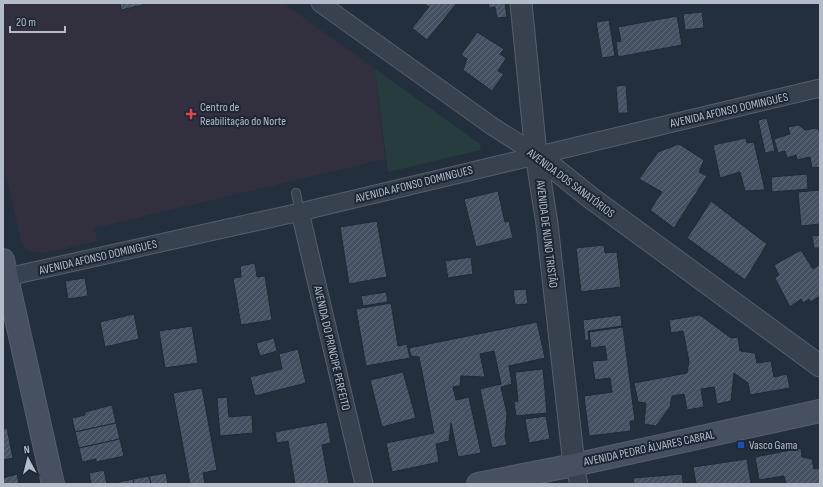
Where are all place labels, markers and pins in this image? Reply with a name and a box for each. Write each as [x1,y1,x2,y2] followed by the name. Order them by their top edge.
[200,100,286,129] place label: Centro de Reabilitação do Norte
[185,108,197,120] marker: Centro de Reabilitação do Norte
[749,438,798,453] place label: Vasco Gama
[736,440,746,450] marker: Vasco Gama

